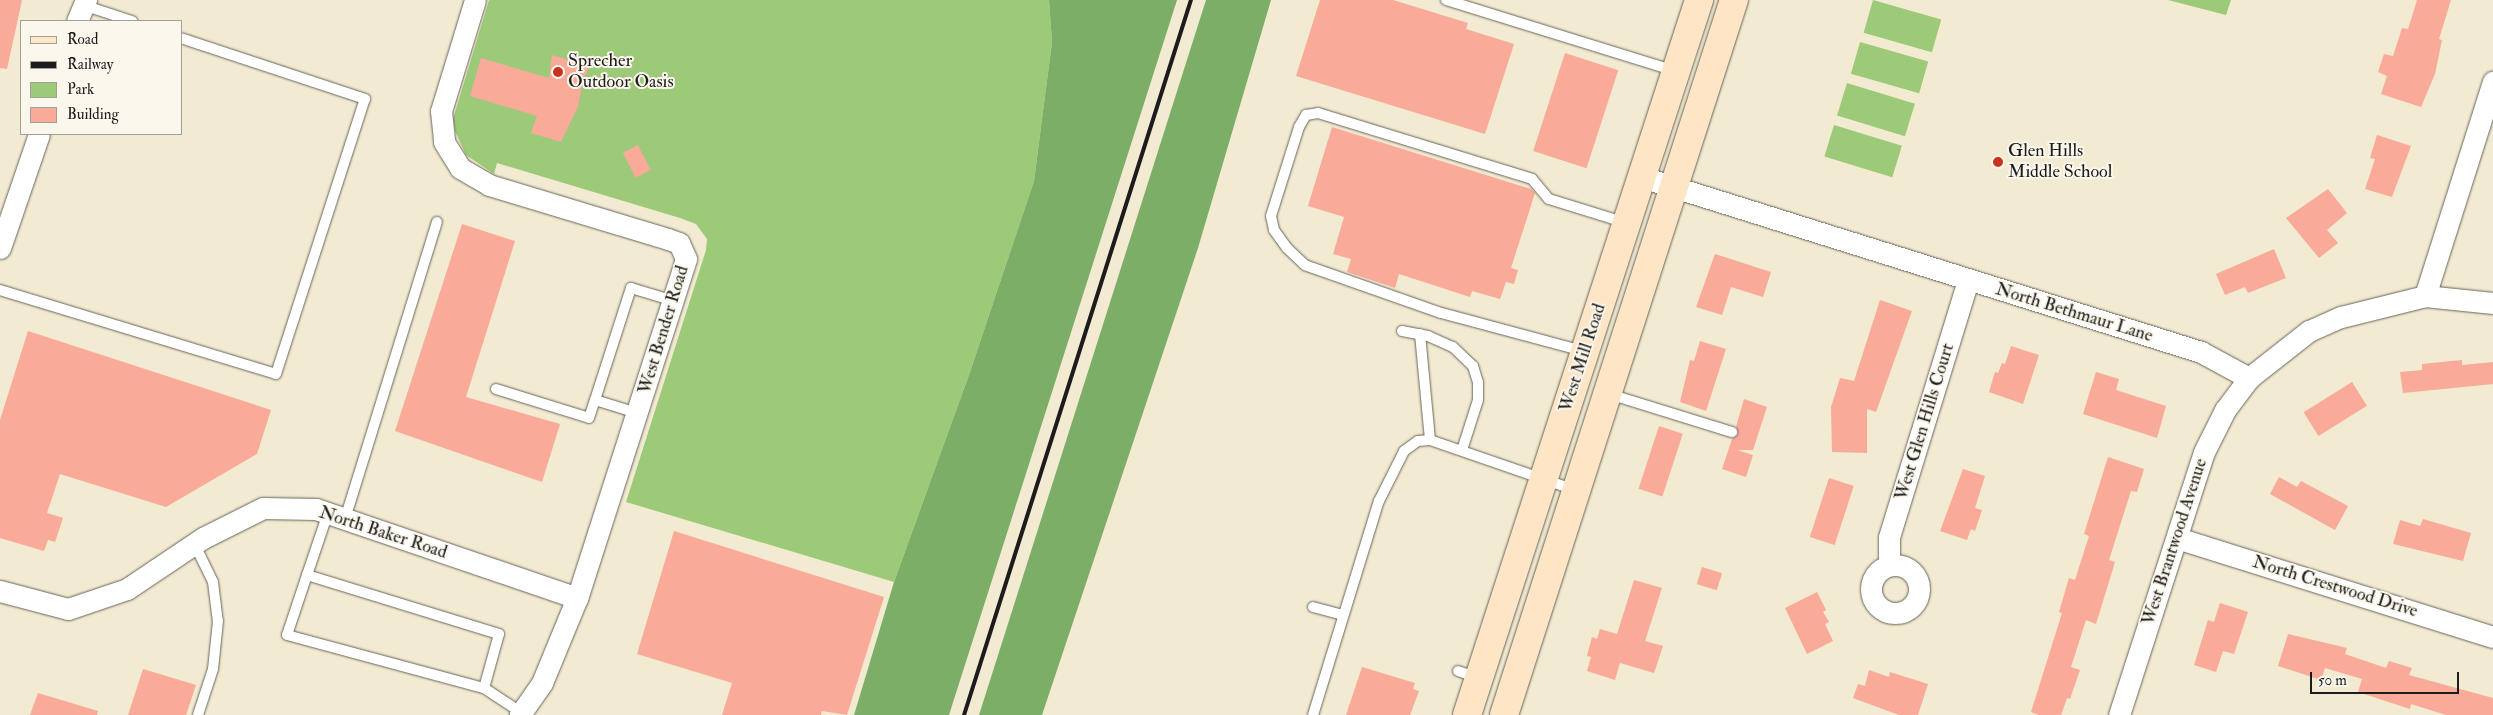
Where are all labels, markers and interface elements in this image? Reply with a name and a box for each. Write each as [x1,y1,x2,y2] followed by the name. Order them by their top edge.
[20,20,182,135] legend
[67,30,98,49] text: Road
[568,51,674,94] place label: Sprecher Outdoor Oasis
[67,55,113,74] text: Railway
[552,66,564,78] marker: Sprecher Outdoor Oasis
[67,80,94,99] text: Park
[67,105,119,124] text: Building
[2008,141,2112,183] place label: Glen Hills Middle School
[1992,156,2004,168] marker: Glen Hills Middle School
[634,263,694,397] street label: West Bender Road
[1993,279,2155,347] street label: North Bethmaur Lane
[1555,301,1611,415] street label: West Mill Road
[1891,341,1959,503] street label: West Glen Hills Court
[2138,456,2212,628] street label: West Brantwood Avenue
[316,502,450,564] street label: North Baker Road
[2250,552,2420,622] street label: North Crestwood Drive
[2313,662,2462,694] scale bar
[2318,671,2347,690] text: 50 m

